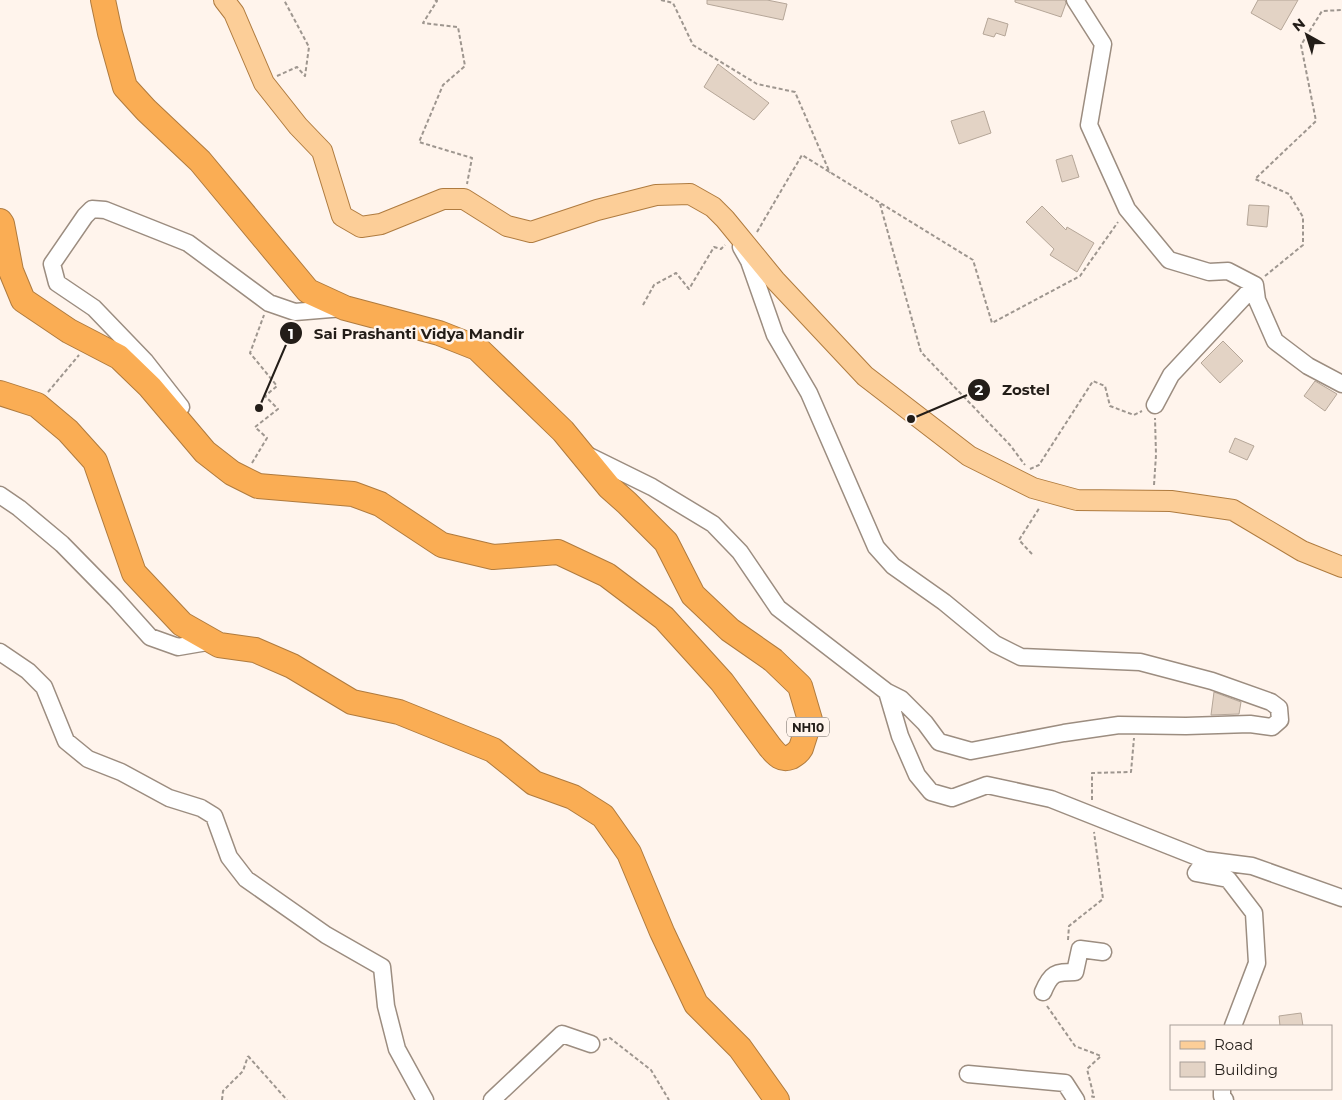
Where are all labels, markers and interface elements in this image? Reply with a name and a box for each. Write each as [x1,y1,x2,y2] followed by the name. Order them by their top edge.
[1282,10,1332,60] north arrow
[1289,14,1309,35] text: N
[279,318,534,348] callout: Sai Prashanti Vidya Mandir
[288,324,294,343] text: 1
[314,324,525,343] text: Sai Prashanti Vidya Mandir
[967,375,1060,405] callout: Zostel
[975,380,984,399] text: 2
[1002,380,1050,399] text: Zostel
[787,718,829,736] road number: NH10
[1170,1025,1332,1090] legend
[1214,1035,1253,1054] text: Road
[1214,1060,1278,1079] text: Building

